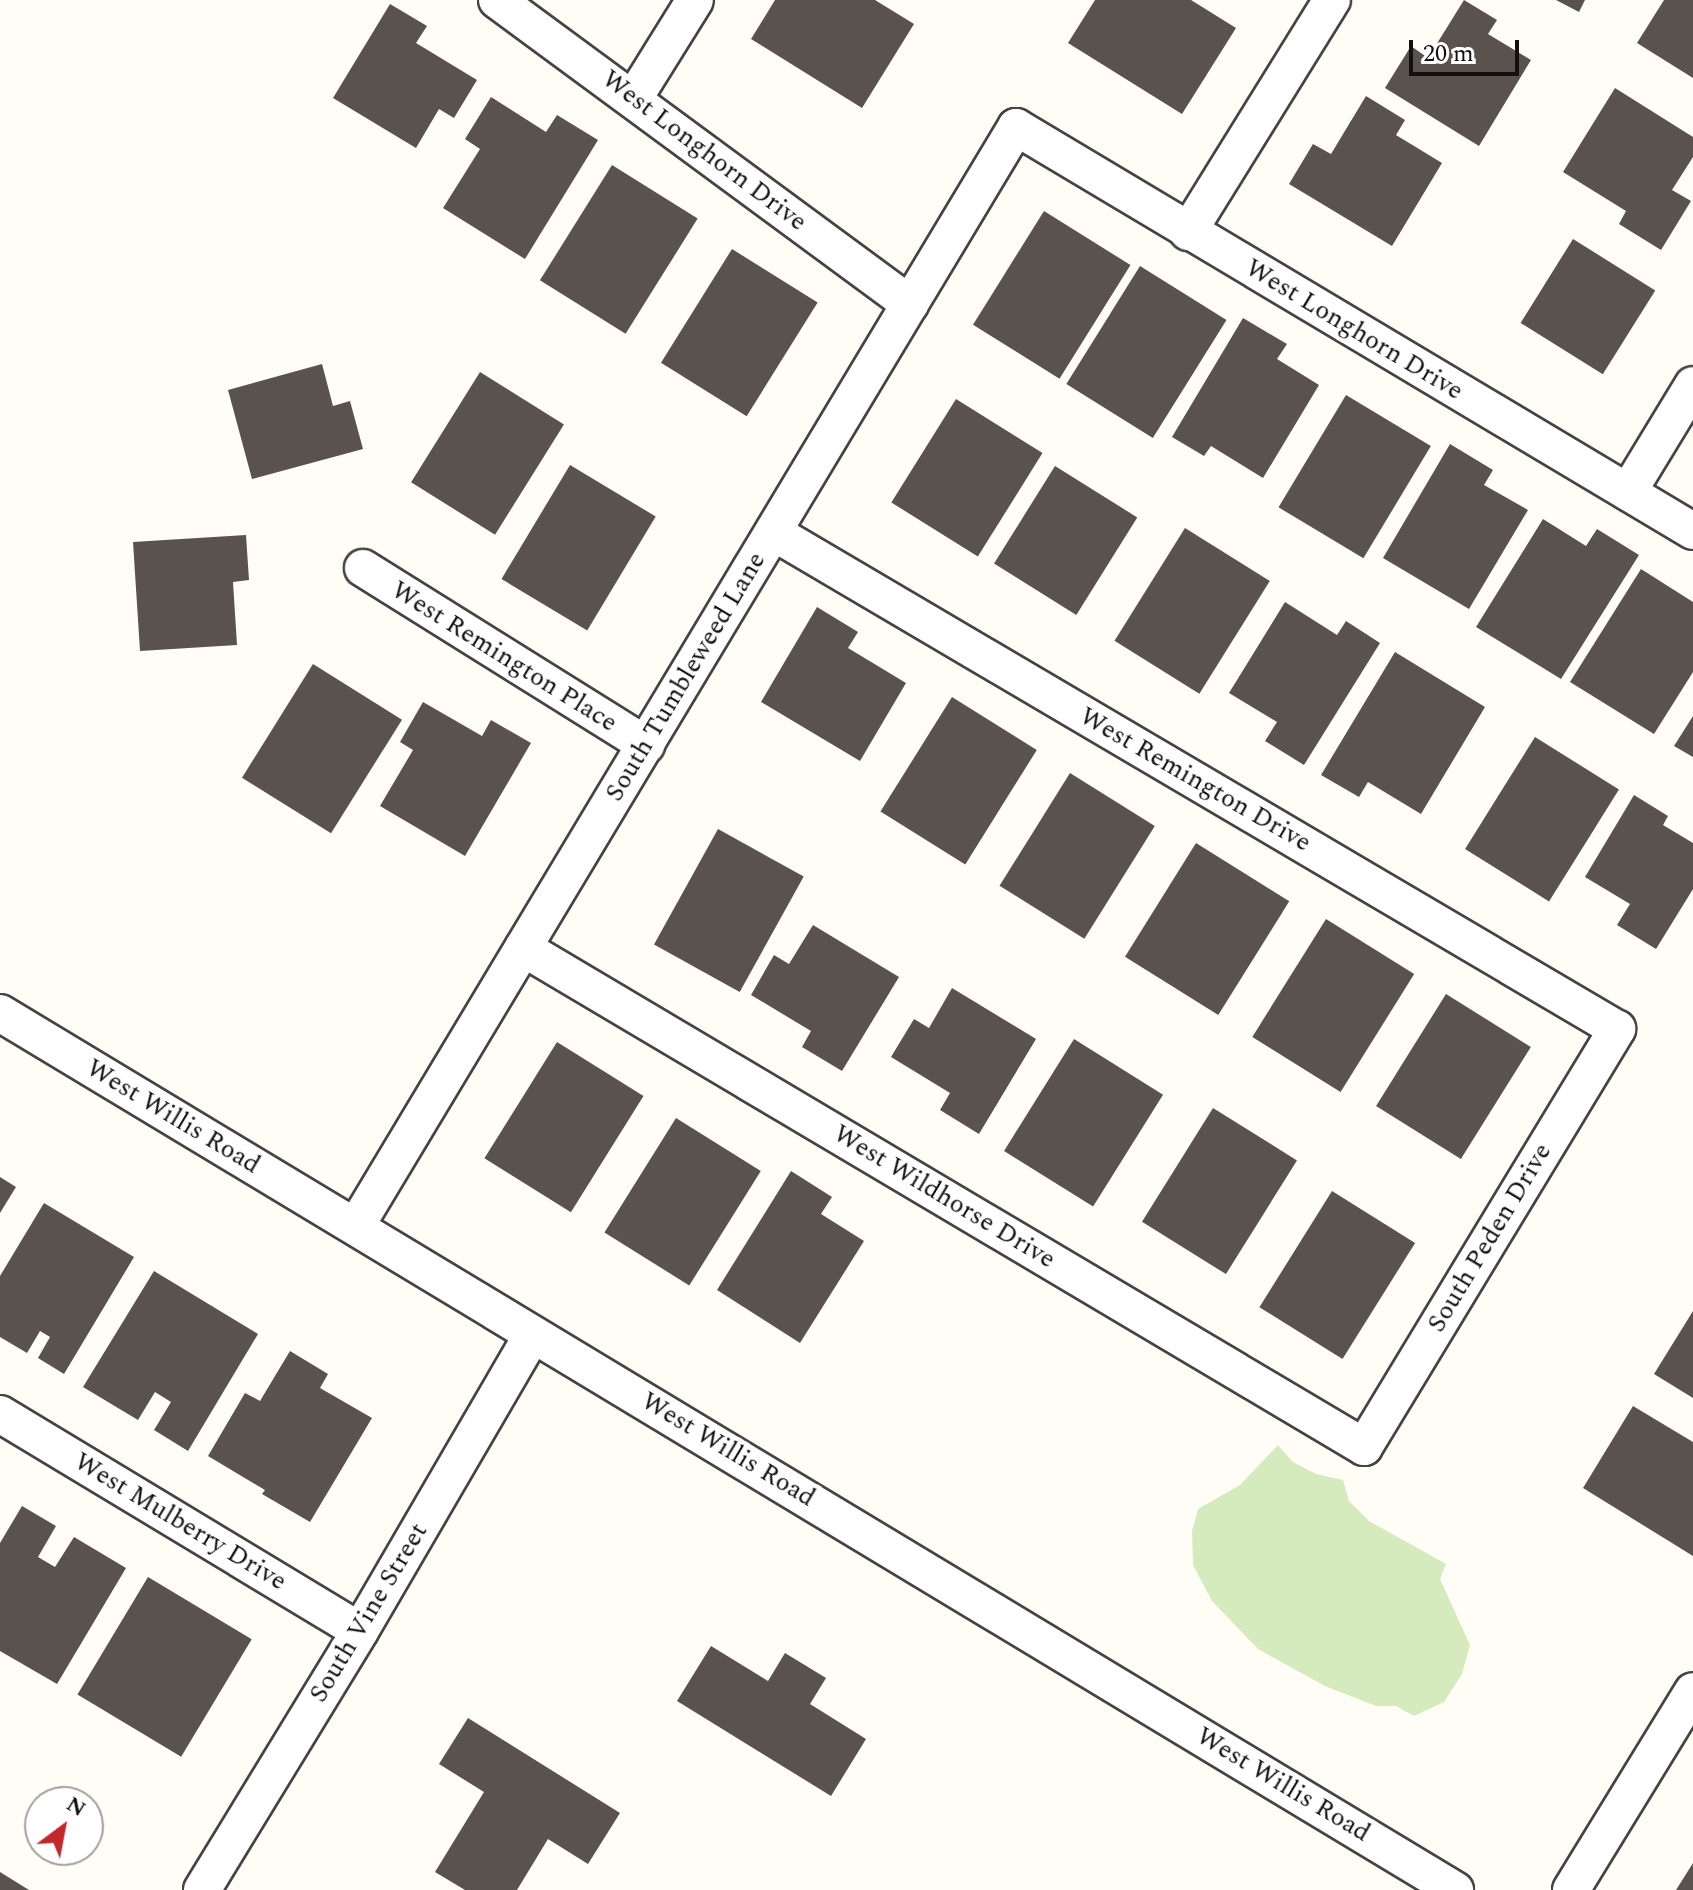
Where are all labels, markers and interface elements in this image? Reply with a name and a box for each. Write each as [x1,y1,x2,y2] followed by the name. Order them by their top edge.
[1413,24,1523,74] scale bar
[1423,36,1474,72] text: 20 m
[595,64,813,238] street label: West Longhorn Drive
[1239,253,1469,407] street label: West Longhorn Drive
[599,547,773,807] street label: South Tumbleweed Lane
[385,575,623,739] street label: West Remington Place
[1074,701,1316,859] street label: West Remington Drive
[80,1053,266,1181] street label: West Willis Road
[827,1118,1061,1276] street label: West Wildhorse Drive
[1421,1138,1559,1338] street label: South Peden Drive
[635,1386,821,1514] street label: West Willis Road
[68,1446,292,1598] street label: West Mulberry Drive
[303,1518,435,1708] street label: South Vine Street
[1190,1721,1376,1849] street label: West Willis Road
[24,1786,104,1866] north arrow
[60,1788,92,1826] text: N

